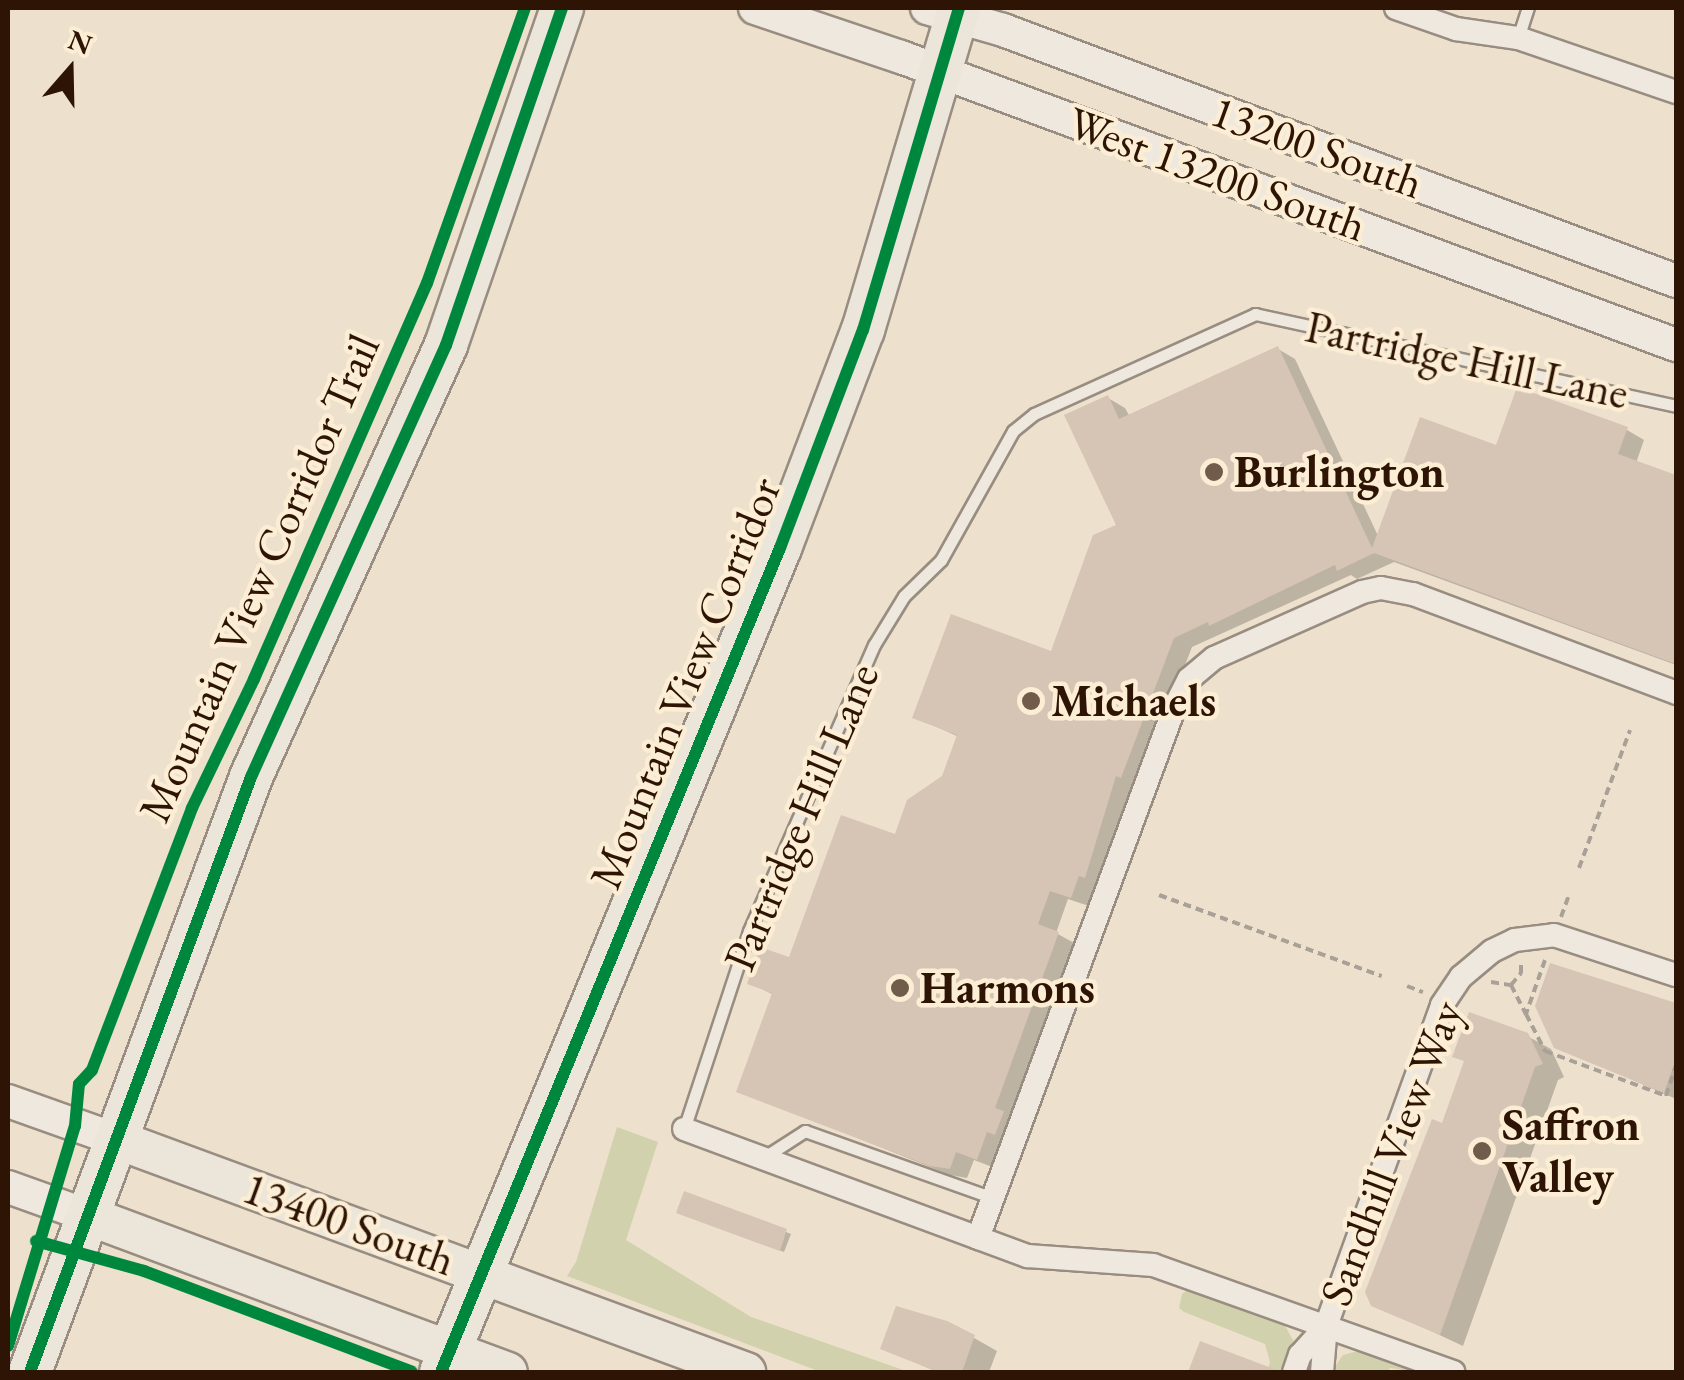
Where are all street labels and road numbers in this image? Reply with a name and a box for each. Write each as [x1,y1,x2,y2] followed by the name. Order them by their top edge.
[1204,84,1430,210] street label: 13200 South
[1061,95,1373,253] street label: West 13200 South
[1301,299,1633,421] street label: Partridge Hill Lane
[127,326,391,830] street label: Mountain View Corridor Trail
[578,470,792,896] street label: Mountain View Corridor
[712,655,890,979] street label: Partridge Hill Lane
[1308,993,1474,1313] street label: Sandhill View Way
[236,1161,462,1287] street label: 13400 South

